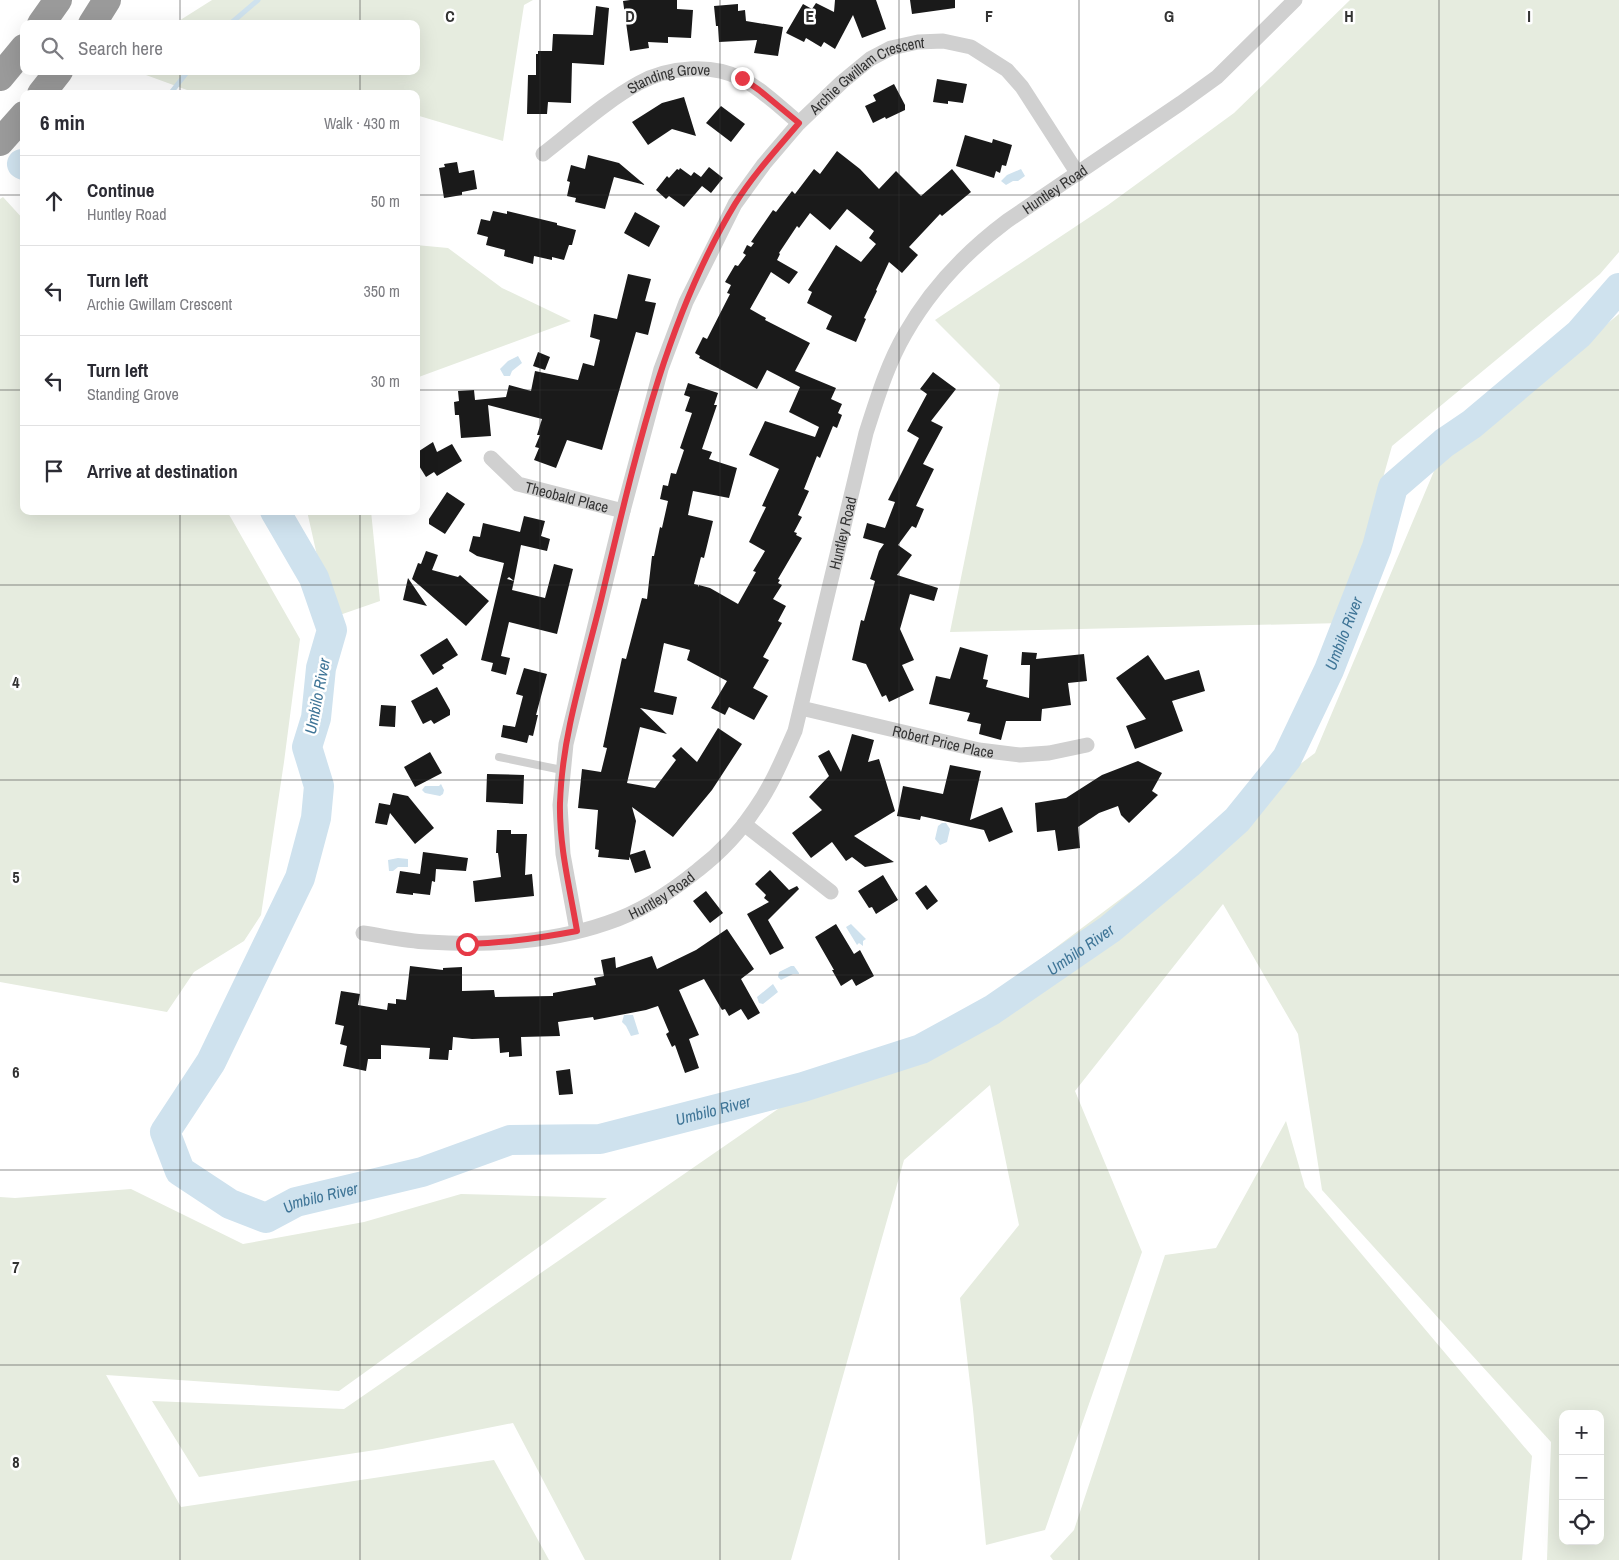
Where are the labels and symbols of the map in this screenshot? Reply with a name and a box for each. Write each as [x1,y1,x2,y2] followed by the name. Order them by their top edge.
[445,5,455,27] text: C
[625,5,635,27] text: D
[806,5,815,27] text: E
[985,5,993,27] text: F
[1164,5,1174,27] text: G
[1344,5,1354,27] text: H
[1527,5,1531,27] text: I
[803,31,925,120] street label: Archie Gwillam Crescent
[623,58,711,98] street label: Standing Grove
[731,67,754,90] route end
[1018,159,1091,218] street label: Huntley Road
[523,476,611,517] street label: Theobald Place
[823,494,861,572] street label: Huntley Road
[1319,593,1368,673] water label: Umbilo River
[299,656,335,736] water label: Umbilo River
[12,671,20,693] text: 4
[890,719,995,762] street label: Robert Price Place
[12,866,20,888] text: 5
[625,866,699,924] street label: Huntley Road
[1042,919,1119,980] water label: Umbilo River
[456,933,479,956] route start
[12,1061,20,1083] text: 6
[673,1090,753,1130] water label: Umbilo River
[279,1177,361,1218] water label: Umbilo River
[12,1256,20,1278] text: 7
[12,1451,20,1473] text: 8

